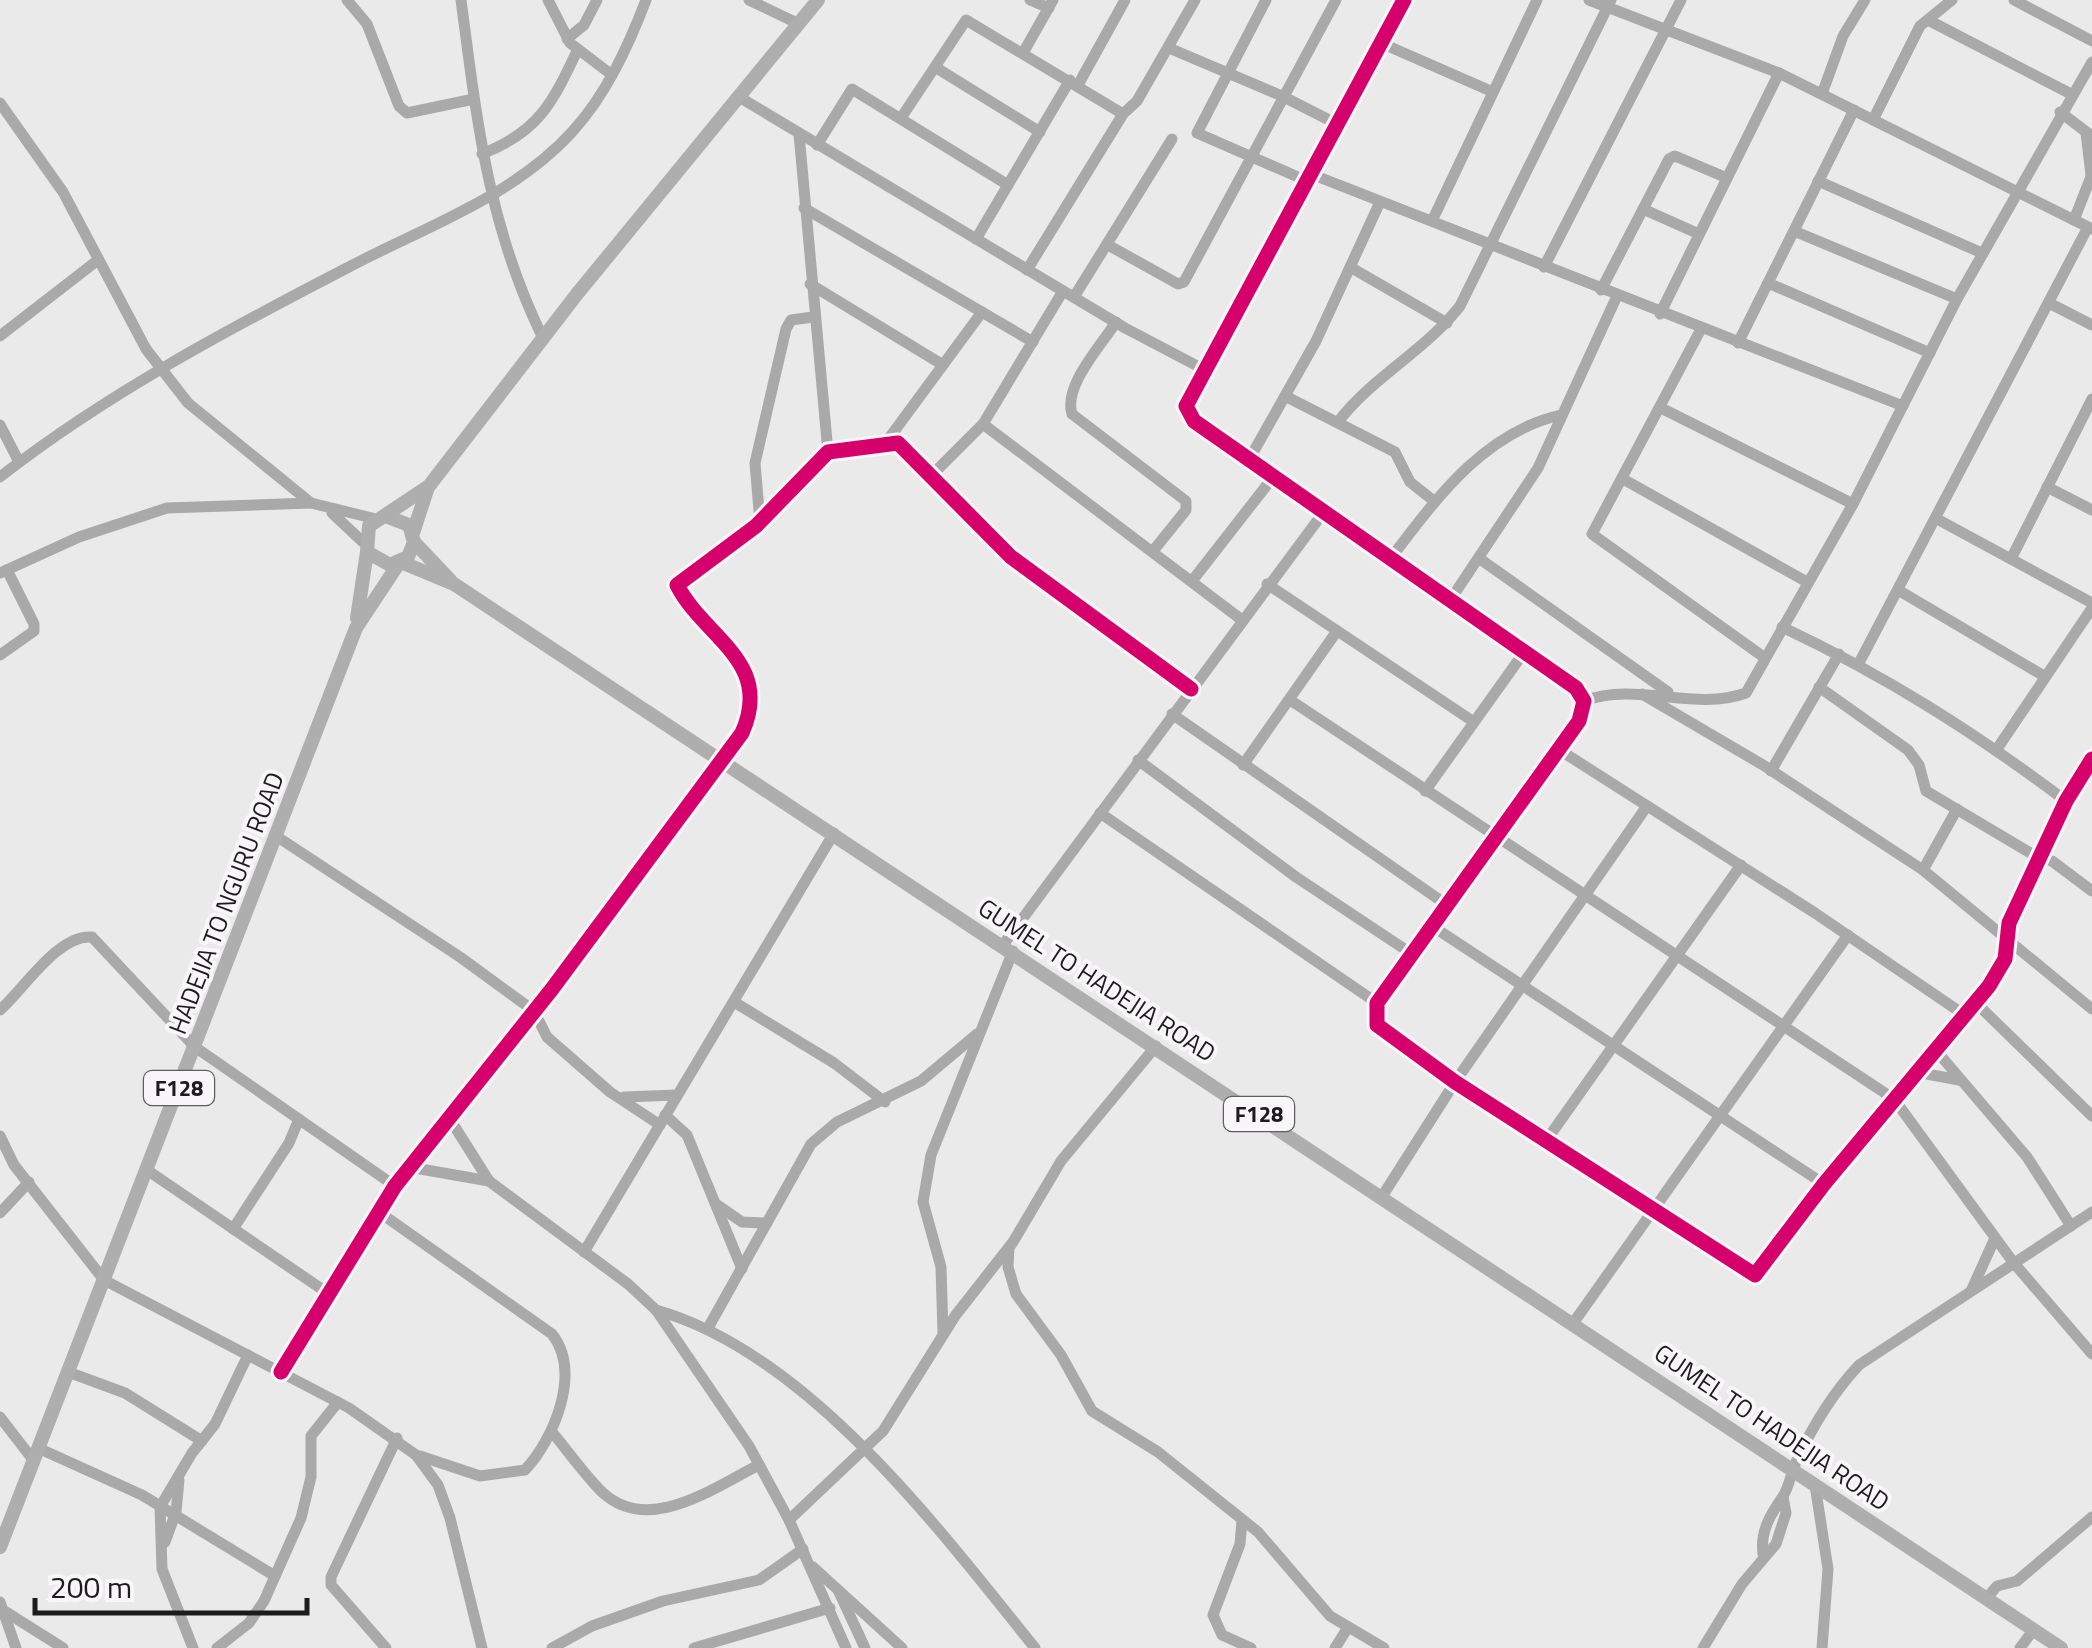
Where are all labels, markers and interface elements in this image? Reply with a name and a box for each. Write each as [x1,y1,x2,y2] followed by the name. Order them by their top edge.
[158,766,294,1040] street label: HADEJIA TO NGURU ROAD
[971,889,1223,1071] street label: GUMEL TO HADEJIA ROAD
[144,1071,214,1105] road number: F128
[1224,1097,1294,1131] road number: F128
[1647,1334,1897,1520] street label: GUMEL TO HADEJIA ROAD
[35,1553,308,1615] scale bar
[50,1564,132,1610] text: 200 m

